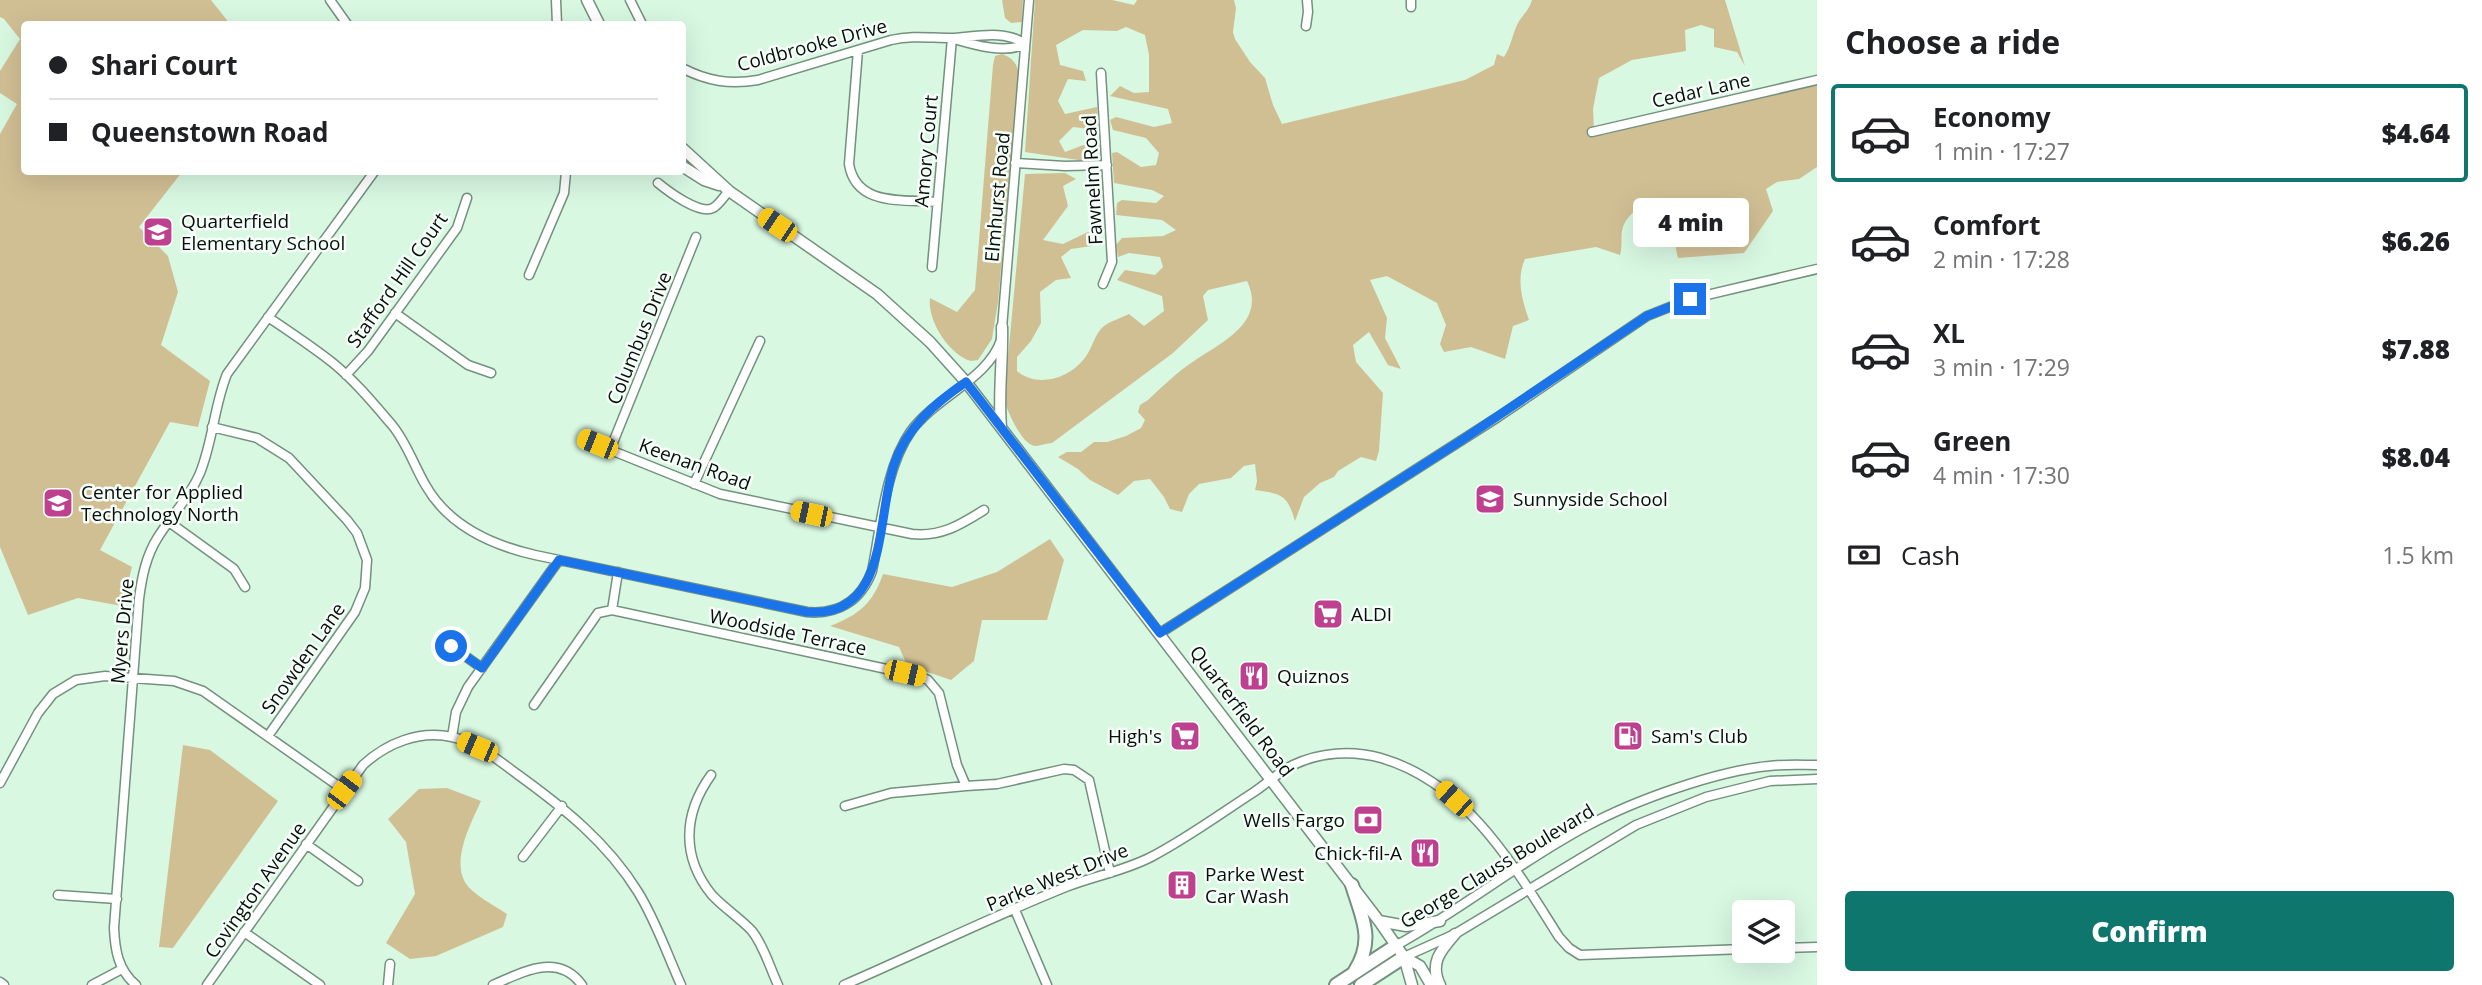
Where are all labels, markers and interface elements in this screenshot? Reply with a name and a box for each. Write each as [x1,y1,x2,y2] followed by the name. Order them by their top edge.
[734,12,890,78] street label: Coldbrooke Drive
[1845,20,2060,63] text: Choose a ride
[91,47,237,83] text: Shari Court
[1649,66,1753,114] street label: Cedar Lane
[908,93,944,208] street label: Amory Court
[1933,99,2051,135] text: Economy
[1849,102,1912,165] icon: car
[91,114,328,150] text: Queenstown Road
[1076,114,1108,246] street label: Fawnelm Road
[2382,115,2450,151] text: $4.64
[978,131,1016,263] street label: Elmhurst Road
[1933,135,2070,167] text: 1 min · 17:27
[1632,198,1748,246] callout: 4 min
[754,205,801,245] car
[1658,206,1724,238] text: 4 min
[341,207,453,353] street label: Stafford Hill Court
[1933,207,2040,243] text: Comfort
[181,208,345,256] place label: Quarterfield Elementary School
[1849,210,1912,273] icon: car
[141,215,175,249] school or university icon: Quarterfield Elementary School
[2382,223,2450,259] text: $6.26
[1933,243,2070,275] text: 2 min · 17:28
[600,268,678,408] street label: Columbus Drive
[1674,283,1706,315] route end
[1933,315,1965,351] text: XL
[1849,318,1912,381] icon: car
[2382,331,2450,367] text: $7.88
[1933,351,2070,383] text: 3 min · 17:29
[1933,423,2011,459] text: Green
[574,426,621,462] car
[1849,426,1912,489] icon: car
[636,432,754,496] street label: Keenan Road
[2382,439,2450,475] text: $8.04
[1933,459,2070,491] text: 4 min · 17:30
[81,479,243,527] place label: Center for Applied Technology North
[1473,482,1507,516] school or university icon: Sunnyside School
[41,486,75,520] school or university icon: Center for Applied Technology North
[1513,486,1668,512] place label: Sunnyside School
[789,499,834,529] car
[1845,536,1883,574] icon: cash
[1901,537,1960,573] text: Cash
[2382,539,2454,571] text: 1.5 km
[104,577,140,685] street label: Myers Drive
[255,597,351,719] street label: Snowden Lane
[1311,597,1345,631] supermarket icon: ALDI
[1351,601,1392,627] place label: ALDI
[707,603,869,661] street label: Woodside Terrace
[435,630,467,662] route start
[1184,640,1300,782] street label: Quarterfield Road
[883,658,928,688] car
[1237,659,1271,693] restaurant icon: Quiznos
[1277,663,1349,689] place label: Quiznos
[1168,719,1202,753] supermarket icon: High's
[1611,719,1645,753] fuel station icon: Sam's Club
[1108,723,1162,749] place label: High's
[1651,723,1748,749] place label: Sam's Club
[454,729,501,765] car
[323,767,366,813] car
[1432,777,1477,821] car
[1395,798,1599,934] street label: George Clauss Boulevard
[1351,803,1385,837] bank icon: Wells Fargo
[1243,807,1345,833] place label: Wells Fargo
[198,817,312,963] street label: Covington Avenue
[1408,836,1442,870] restaurant icon: Chick-fil-A
[982,837,1132,917] street label: Parke West Drive
[1314,840,1402,866] place label: Chick-fil-A
[1205,861,1305,909] place label: Parke West Car Wash
[1165,868,1199,902] building icon: Parke West Car Wash
[1845,891,2454,971] button: Confirm
[1732,900,1795,963] map controls
[1732,900,1795,963] button: layers

